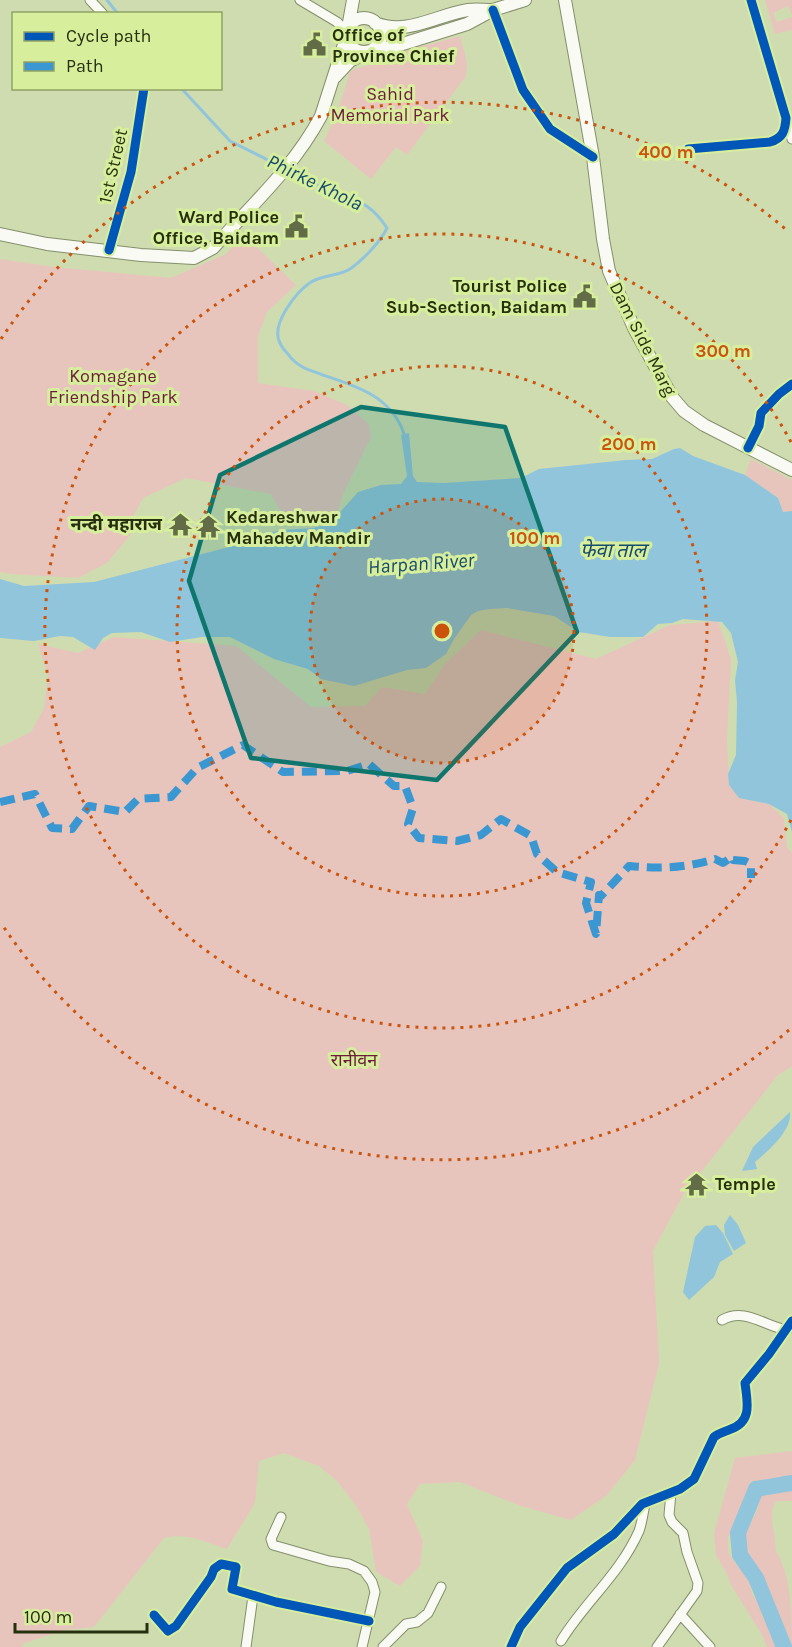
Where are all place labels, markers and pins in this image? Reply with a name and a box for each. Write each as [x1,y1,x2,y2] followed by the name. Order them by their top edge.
[332,24,455,67] place label: Office of Province Chief
[301,32,327,58] public building icon: Office of Province Chief
[153,206,279,249] place label: Ward Police Office, Baidam
[284,214,310,240] public building icon: Ward Police Office, Baidam
[386,275,567,318] place label: Tourist Police Sub-Section, Baidam
[572,283,598,309] public building icon: Tourist Police Sub-Section, Baidam
[226,506,370,549] place label: Kedareshwar Mahadev Mandir
[167,511,193,537] temple icon: नन्दी महाराज
[70,513,163,535] place label: नन्दी महाराज
[195,514,221,540] temple icon: Kedareshwar Mahadev Mandir
[432,621,452,641] centre of rings
[684,1171,710,1197] temple icon: Temple
[715,1173,776,1195] place label: Temple

